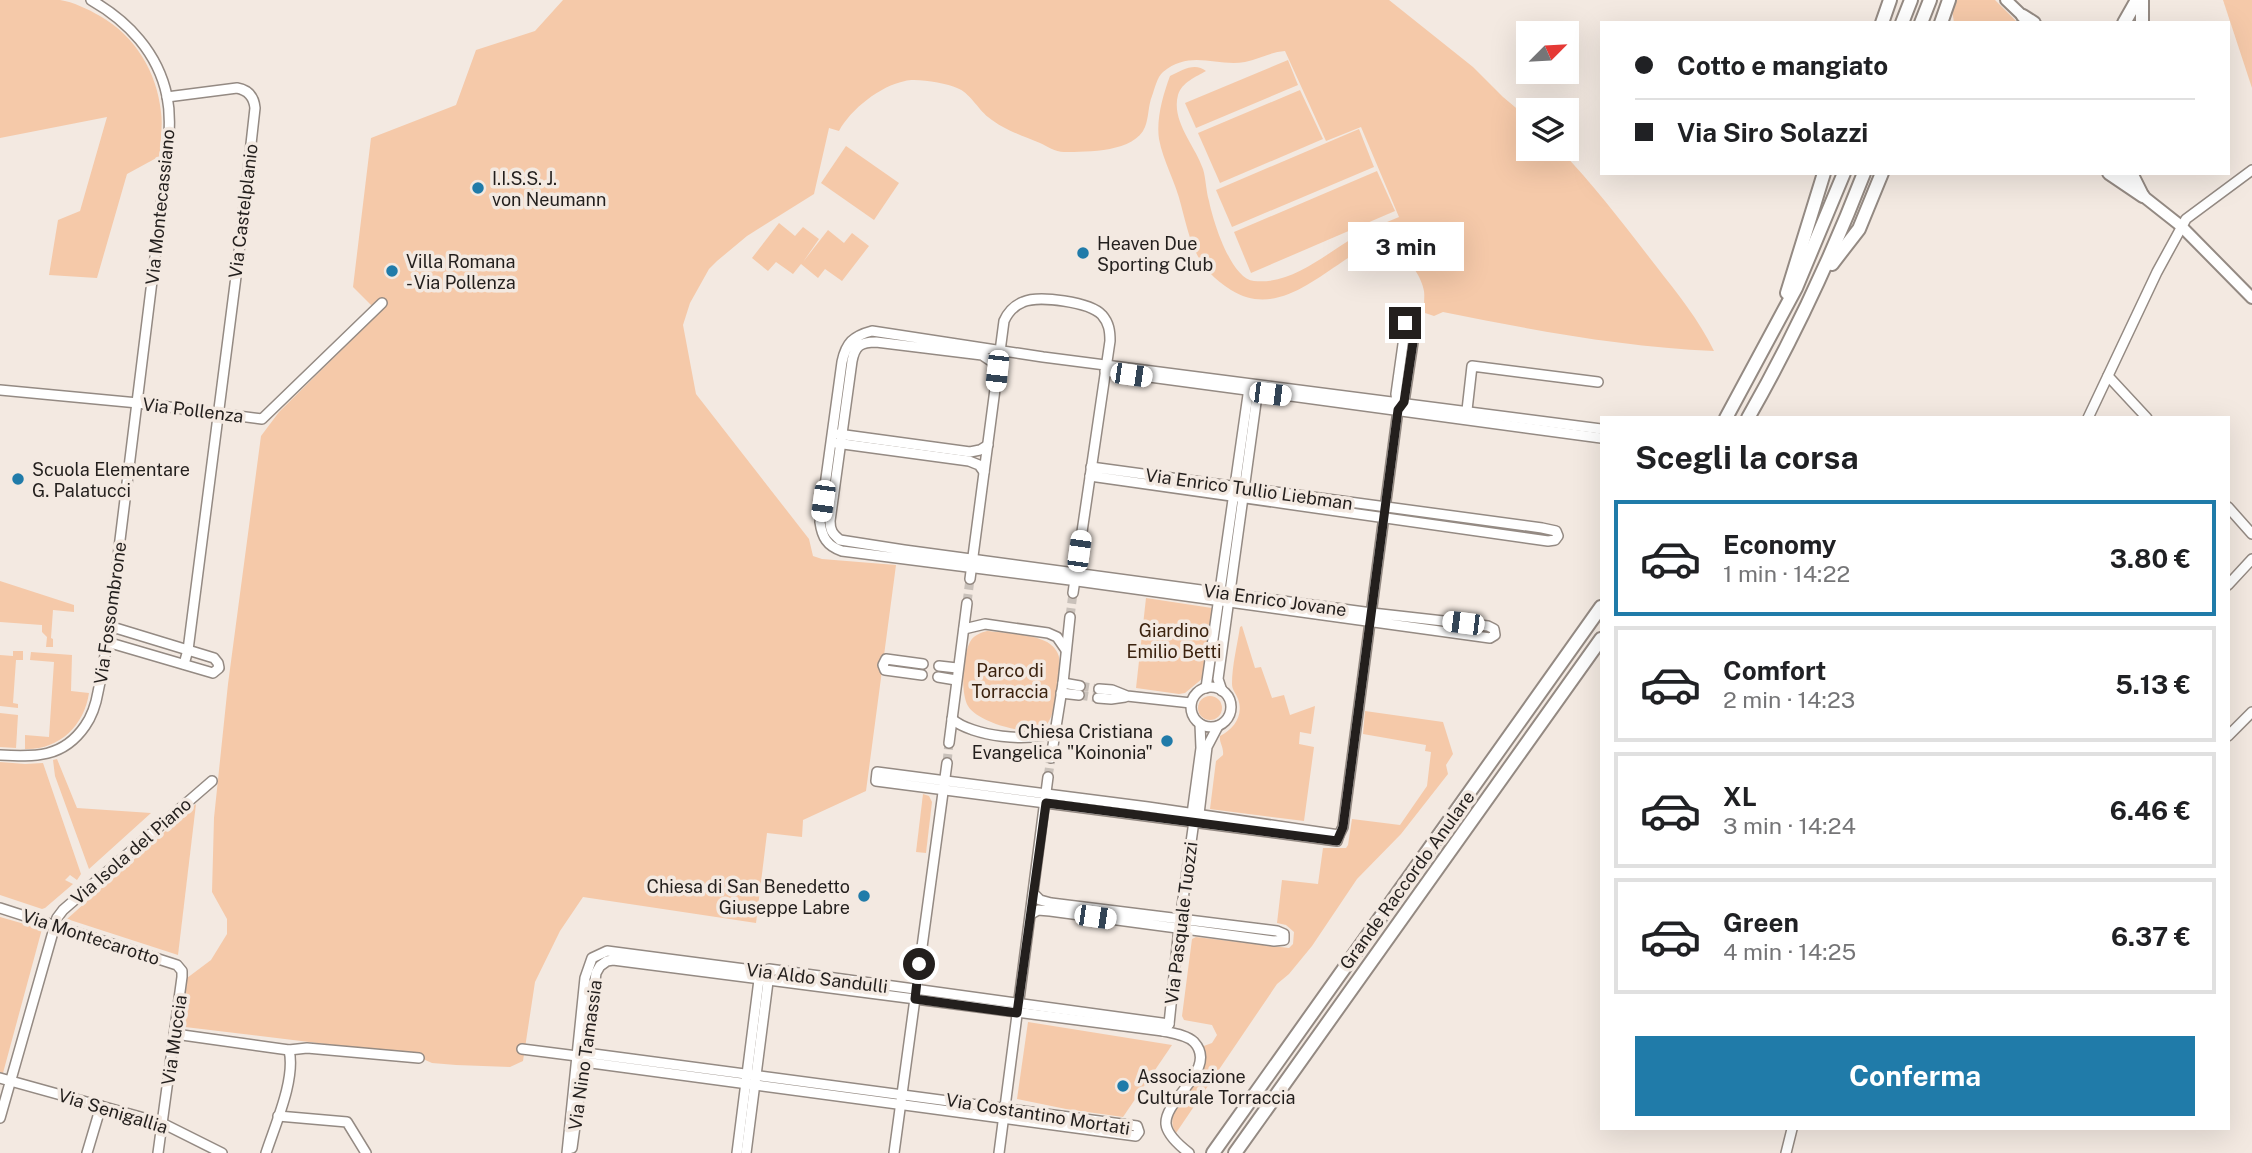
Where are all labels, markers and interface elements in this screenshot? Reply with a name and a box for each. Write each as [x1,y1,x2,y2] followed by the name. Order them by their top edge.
[1516,21,1578,84] north arrow
[1516,21,1579,161] map controls
[1677,50,1888,81] text: Cotto e mangiato
[1516,98,1579,161] button: layers
[1677,117,1868,148] text: Via Siro Solazzi
[141,128,179,286] street label: Via Montecassiano
[224,143,262,279] street label: Via Castelplanio
[492,168,606,210] place label: I.I.S.S. J. von Neumann
[470,180,486,196] marker: I.I.S.S. J. von Neumann
[1347,222,1463,270] callout: 3 min
[1097,233,1213,275] place label: Heaven Due Sporting Club
[1376,233,1436,260] text: 3 min
[1075,245,1091,261] marker: Heaven Due Sporting Club
[406,251,516,293] place label: Villa Romana - Via Pollenza
[384,263,400,279] marker: Villa Romana - Via Pollenza
[1389,307,1421,339] route end
[985,349,1010,393] car
[1109,362,1154,388] car
[1248,381,1293,407] car
[141,393,245,427] street label: Via Pollenza
[1635,439,1859,476] text: Scegli la corsa
[32,459,190,501] place label: Scuola Elementare G. Palatucci
[1144,464,1354,514] street label: Via Enrico Tullio Liebman
[10,471,26,487] marker: Scuola Elementare G. Palatucci
[810,479,837,523] car
[1639,527,1702,590] icon: car
[1066,529,1093,573] car
[1723,529,1836,560] text: Economy
[90,540,130,686] street label: Via Fossombrone
[2110,543,2191,574] text: 3.80 €
[1723,560,1850,587] text: 1 min · 14:22
[1202,580,1348,620] street label: Via Enrico Jovane
[1441,610,1486,636] car
[1127,620,1221,662] park label: Giardino Emilio Betti
[1639,653,1702,716] icon: car
[1723,655,1826,686] text: Comfort
[971,660,1049,702] park label: Parco di Torraccia
[2115,669,2191,700] text: 5.13 €
[1723,686,1855,713] text: 2 min · 14:23
[972,721,1153,763] place label: Chiesa Cristiana Evangelica "Koinonia"
[1159,733,1175,749] marker: Chiesa Cristiana Evangelica "Koinonia"
[1639,779,1702,842] icon: car
[1723,781,1757,812] text: XL
[1335,787,1479,973] street label: Grande Raccordo Anulare
[67,793,195,909] street label: Via Isola del Piano
[2110,795,2191,826] text: 6.46 €
[1723,812,1856,839] text: 3 min · 14:24
[1161,840,1201,1006] street label: Via Pasquale Tuozzi
[647,876,850,918] place label: Chiesa di San Benedetto Giuseppe Labre
[856,888,872,904] marker: Chiesa di San Benedetto Giuseppe Labre
[1073,904,1118,930] car
[20,905,162,969] street label: Via Montecarotto
[1639,905,1702,968] icon: car
[1723,907,1799,938] text: Green
[2111,921,2191,952] text: 6.37 €
[1723,938,1856,965] text: 4 min · 14:25
[903,948,935,980] route start
[745,959,889,997] street label: Via Aldo Sandulli
[564,979,606,1131] street label: Via Nino Tamassia
[157,993,191,1087] street label: Via Muccia
[1635,1036,2195,1116] button: Conferma
[1137,1066,1295,1108] place label: Associazione Culturale Torraccia
[1115,1078,1131,1094] marker: Associazione Culturale Torraccia
[56,1084,170,1138] street label: Via Senigallia
[944,1089,1132,1139] street label: Via Costantino Mortati

